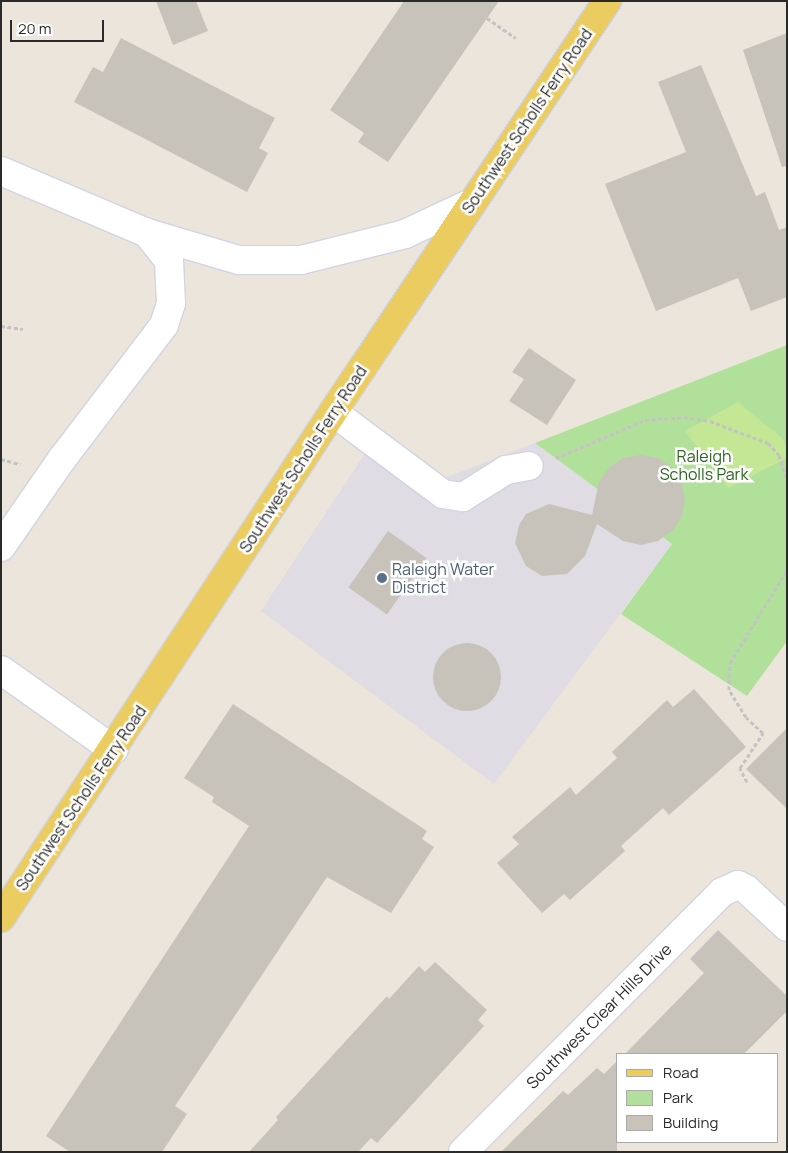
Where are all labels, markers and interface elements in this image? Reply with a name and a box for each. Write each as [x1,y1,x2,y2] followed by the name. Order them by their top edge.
[12,10,106,42] scale bar
[18,18,51,39] text: 20 m
[458,25,596,217] street label: Southwest Scholls Ferry Road
[235,362,371,556] street label: Southwest Scholls Ferry Road
[660,446,748,484] park label: Raleigh Scholls Park
[392,559,494,597] place label: Raleigh Water District
[376,572,388,584] marker: Raleigh Water District
[12,702,150,894] street label: Southwest Scholls Ferry Road
[522,939,676,1093] street label: Southwest Clear Hills Drive
[616,1053,778,1143] legend
[663,1062,699,1083] text: Road
[663,1087,693,1108] text: Park
[663,1112,718,1133] text: Building

